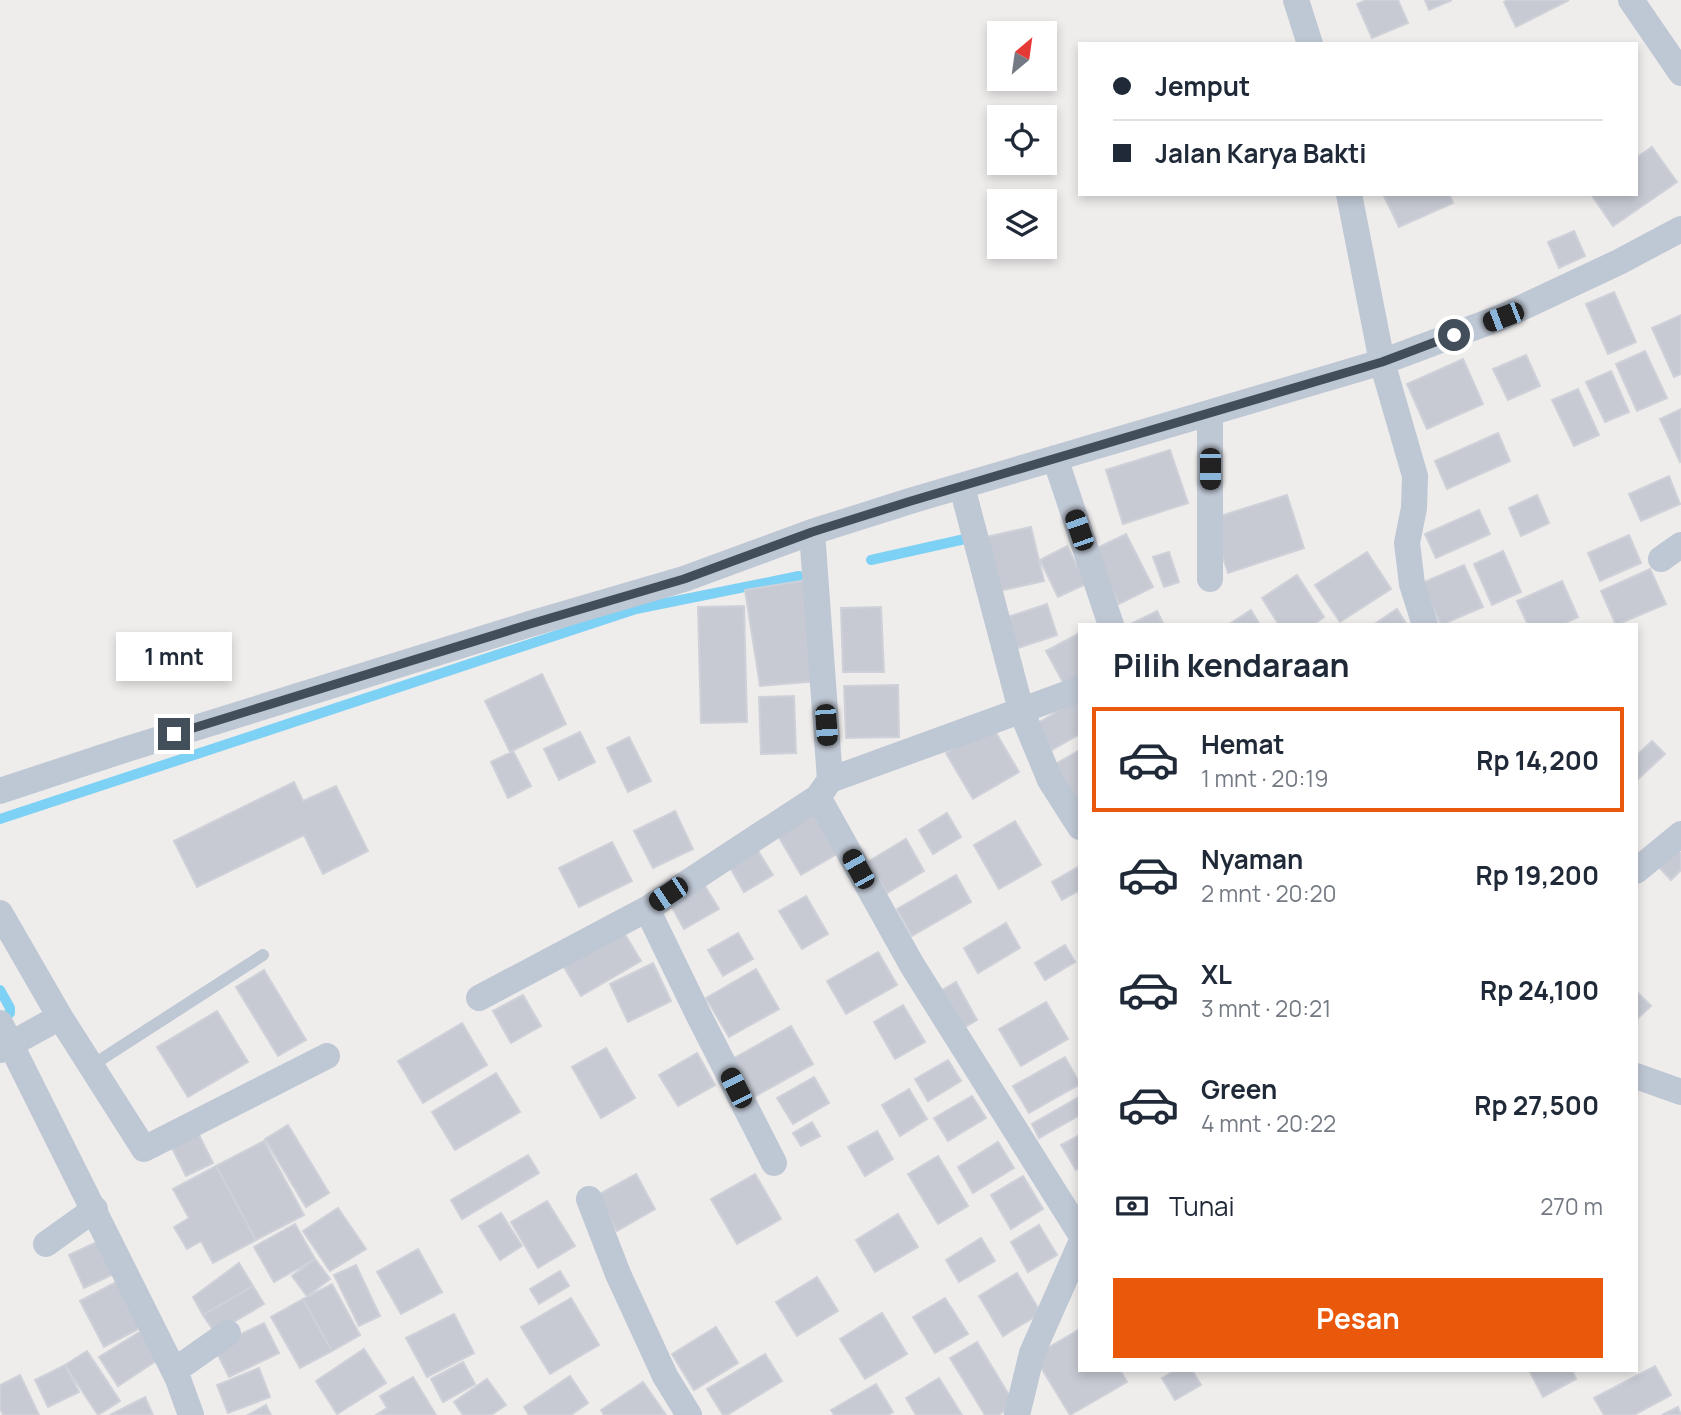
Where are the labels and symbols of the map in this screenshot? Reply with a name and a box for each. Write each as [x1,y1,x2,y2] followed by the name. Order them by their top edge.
[987,21,1057,91] north arrow
[1480,300,1527,334] car
[1438,319,1470,351] route start
[1200,448,1221,490] car
[1063,507,1096,553] car
[116,632,232,682] callout: 1 mnt
[815,703,838,747] car
[158,718,190,750] route end
[839,846,878,892] car
[645,874,692,914] car
[718,1065,755,1111] car

